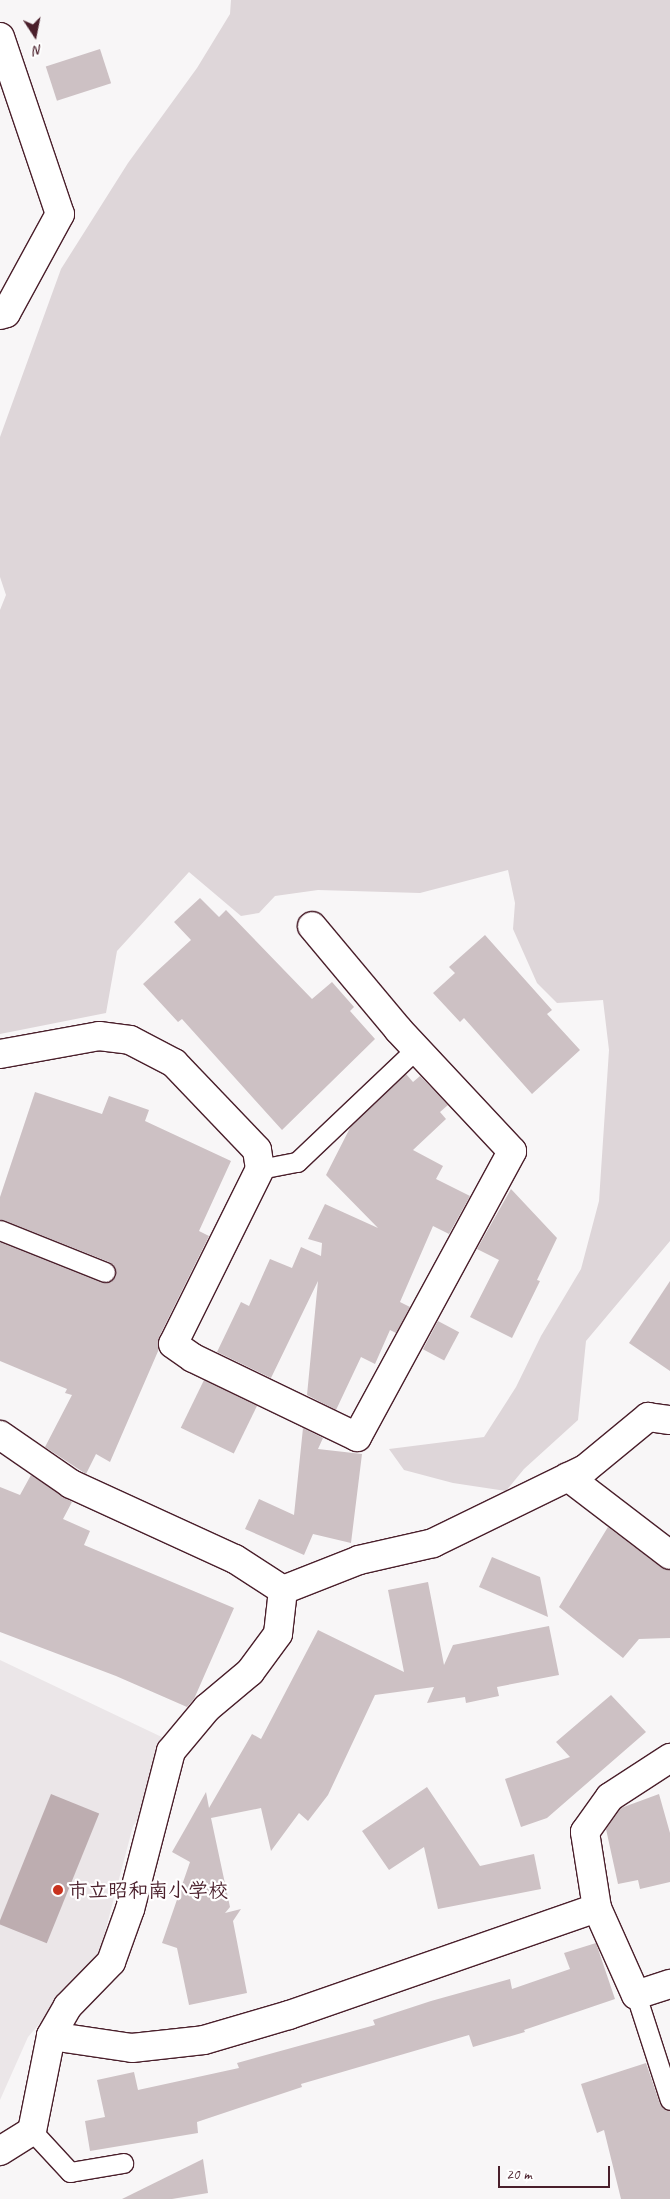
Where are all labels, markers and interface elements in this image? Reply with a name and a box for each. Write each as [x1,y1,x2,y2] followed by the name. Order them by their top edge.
[10,10,60,60] north arrow
[32,41,44,59] text: N
[68,1878,228,1902] place label: 市立昭和南小学校
[52,1884,64,1896] marker: 市立昭和南小学校
[500,2156,612,2188] scale bar
[506,2165,532,2184] text: 20 m

